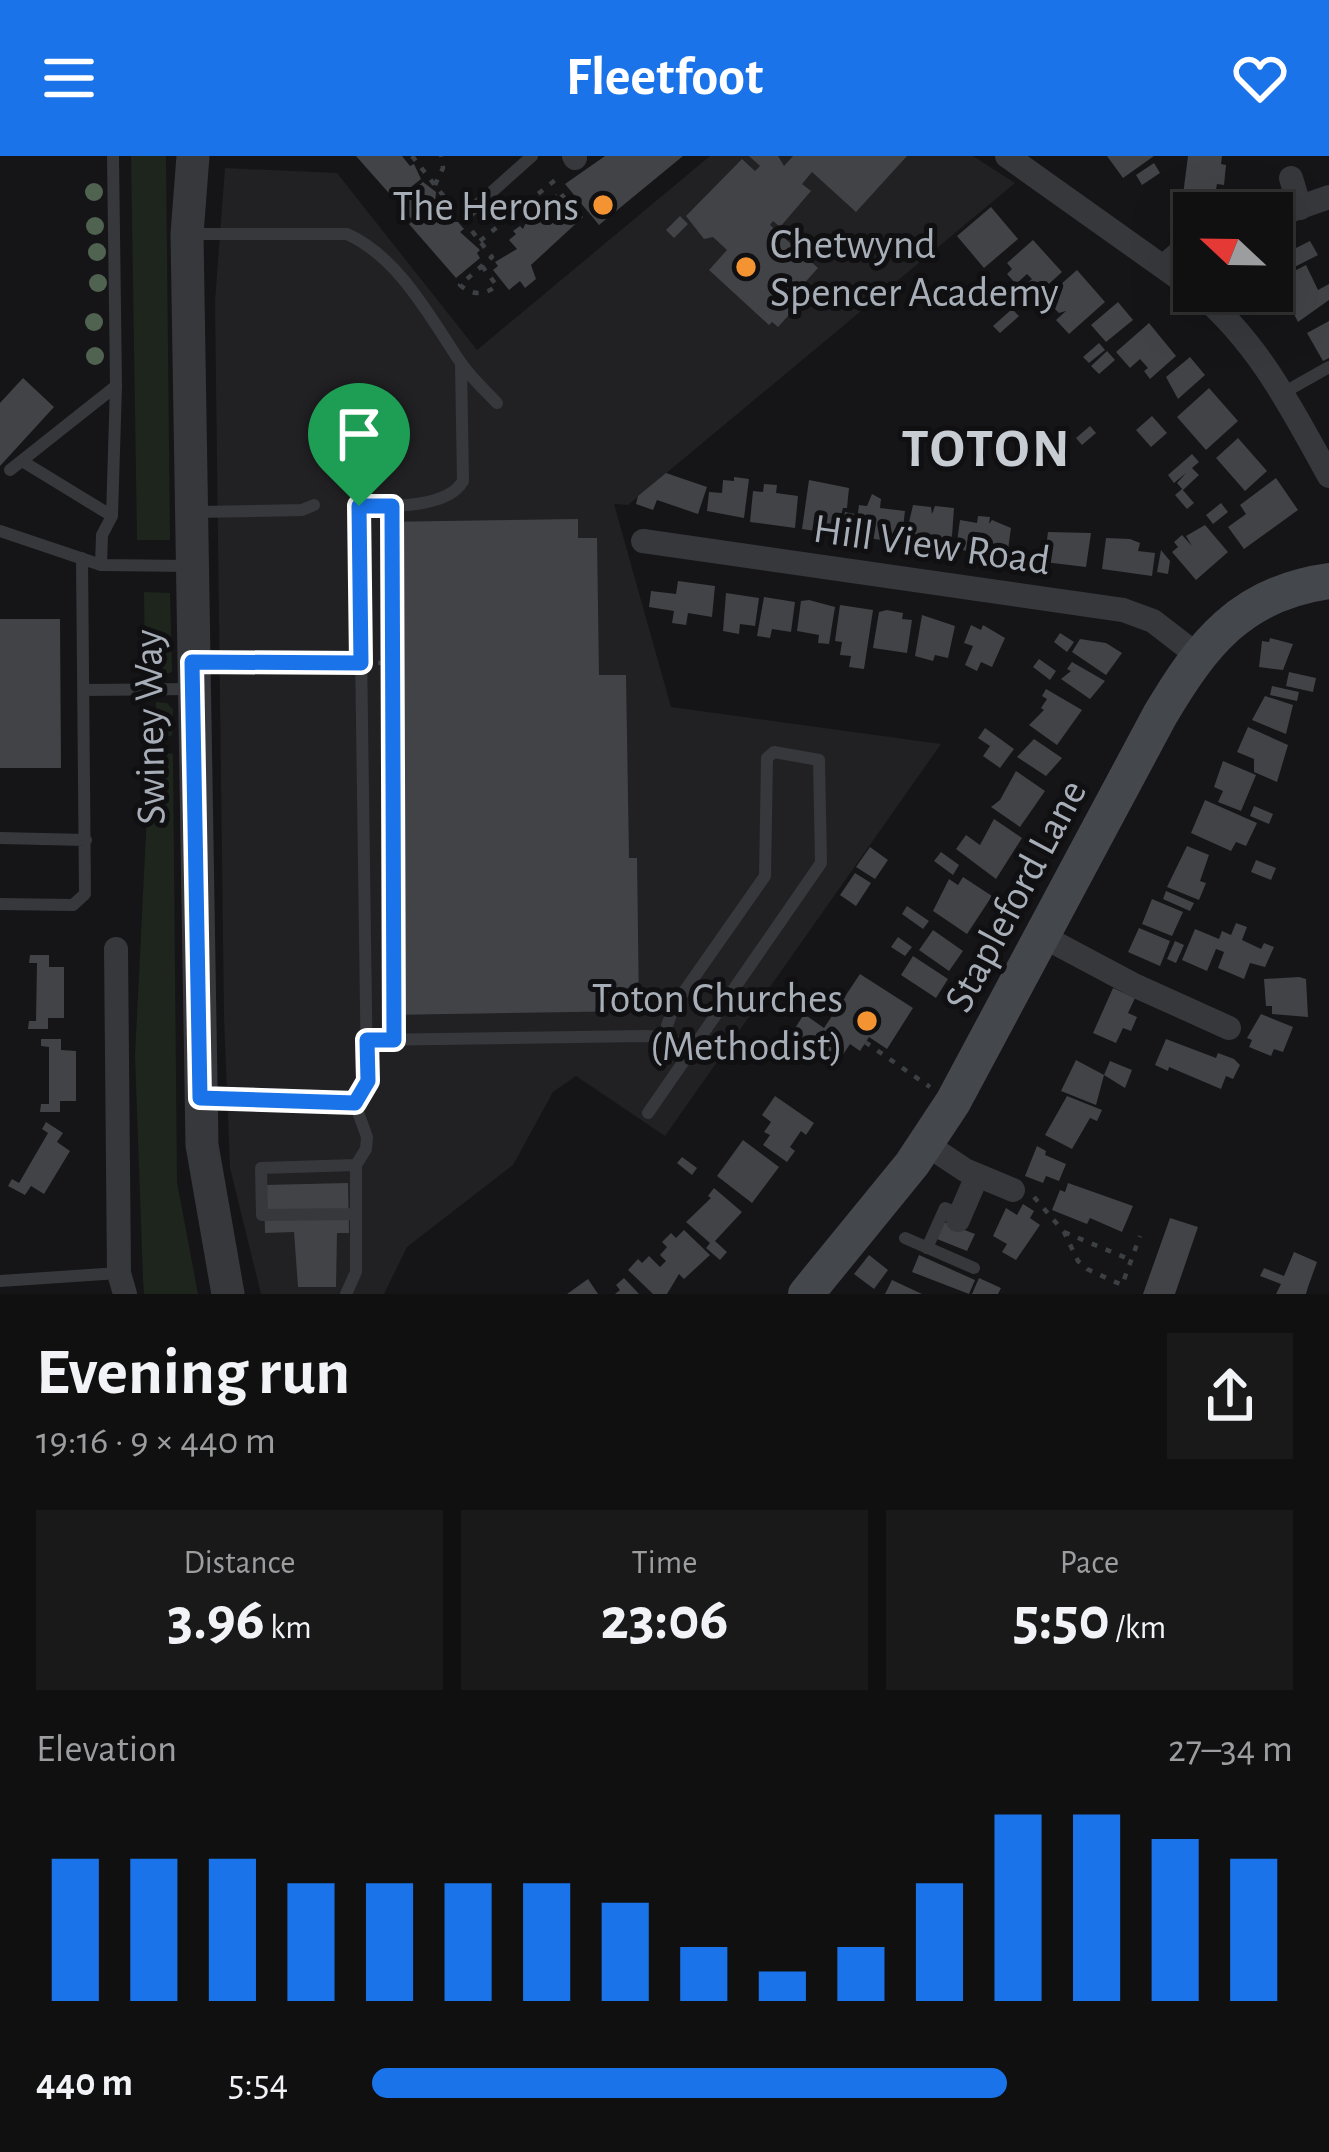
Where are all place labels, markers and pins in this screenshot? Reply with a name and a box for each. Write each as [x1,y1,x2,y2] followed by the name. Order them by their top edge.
[393,186,579,228] place label: The Herons
[590,192,616,218] marker: The Herons
[770,224,1059,314] place label: Chetwynd Spencer Academy
[733,254,759,280] marker: Chetwynd Spencer Academy
[308,383,410,506] pin
[592,978,843,1068] place label: Toton Churches (Methodist)
[854,1008,880,1034] marker: Toton Churches (Methodist)

